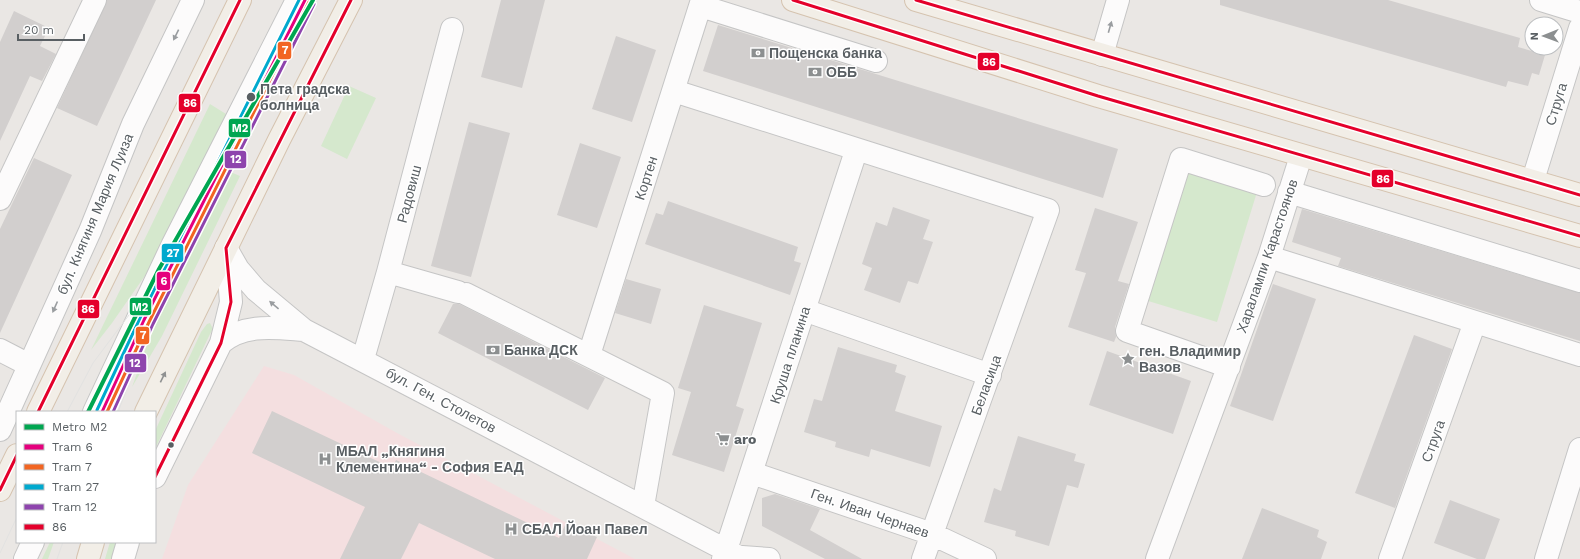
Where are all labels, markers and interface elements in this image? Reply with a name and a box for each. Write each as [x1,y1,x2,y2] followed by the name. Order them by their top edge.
[18,16,84,42] scale bar
[1524,16,1564,56] north arrow
[1107,21,1113,33] one-way arrow
[24,23,54,37] text: 20 m
[173,29,179,41] one-way arrow
[1528,32,1541,40] text: N
[277,41,292,60] line badge: 7
[282,44,289,57] text: 7
[750,45,766,61] bank icon: Пощенска банка
[769,45,882,61] place label: Пощенска банка
[977,52,1000,71] line badge: 86
[982,56,996,69] text: 86
[807,64,823,80] bank icon: ОББ
[826,64,857,80] place label: ОББ
[260,81,350,113] place label: Пета градска болница
[1542,81,1570,127] street label: Струга
[245,91,257,103] marker: Пета градска болница
[178,93,201,113] line badge: 86
[183,97,197,110] text: 86
[228,118,251,138] line badge: M2
[232,122,249,135] text: M2
[54,131,136,297] street label: бул. Княгиня Мария Луиза
[224,150,247,169] line badge: 12
[230,153,242,166] text: 12
[631,154,661,202] street label: Кортен
[394,163,424,225] street label: Радовиш
[1371,169,1394,188] line badge: 86
[1376,173,1390,186] text: 86
[1233,177,1301,335] street label: Харалампи Карастоянов
[161,243,184,263] line badge: 27
[166,247,180,260] text: 27
[156,271,171,291] line badge: 6
[161,275,168,288] text: 6
[129,297,152,316] line badge: M2
[77,299,100,319] line badge: 86
[269,300,279,309] one-way arrow
[132,301,149,314] text: M2
[52,302,58,313] one-way arrow
[81,303,95,316] text: 86
[767,304,813,406] street label: Круша планина
[135,326,150,345] line badge: 7
[140,329,147,342] text: 7
[485,342,501,358] bank icon: Банка ДСК
[504,342,578,358] place label: Банка ДСК
[1139,343,1241,375] place label: ген. Владимир Вазов
[1120,351,1136,367] place icon: ген. Владимир Вазов
[968,352,1004,417] street label: Беласица
[124,353,147,373] line badge: 12
[129,357,141,370] text: 12
[383,364,499,436] street label: бул. Ген. Столетов
[160,371,166,383] one-way arrow
[16,411,156,543] legend
[1418,418,1448,464] street label: Струга
[52,420,107,434] text: Metro M2
[715,431,731,447] supermarket icon: aro
[734,431,756,447] place label: aro
[52,440,93,454] text: Tram 6
[166,440,176,450] unlabelled marker
[336,443,524,475] place label: МБАЛ „Княгиня Клементина“ - София ЕАД
[317,451,333,467] hospital icon: МБАЛ „Княгиня Клементина“ - София ЕАД
[52,460,92,474] text: Tram 7
[52,480,99,494] text: Tram 27
[809,485,931,541] street label: Ген. Иван Чернаев
[52,500,97,514] text: Tram 12
[52,520,67,534] text: 86
[522,520,648,537] place label: СБАЛ Йоан Павел
[503,521,519,537] hospital icon: СБАЛ Йоан Павел

